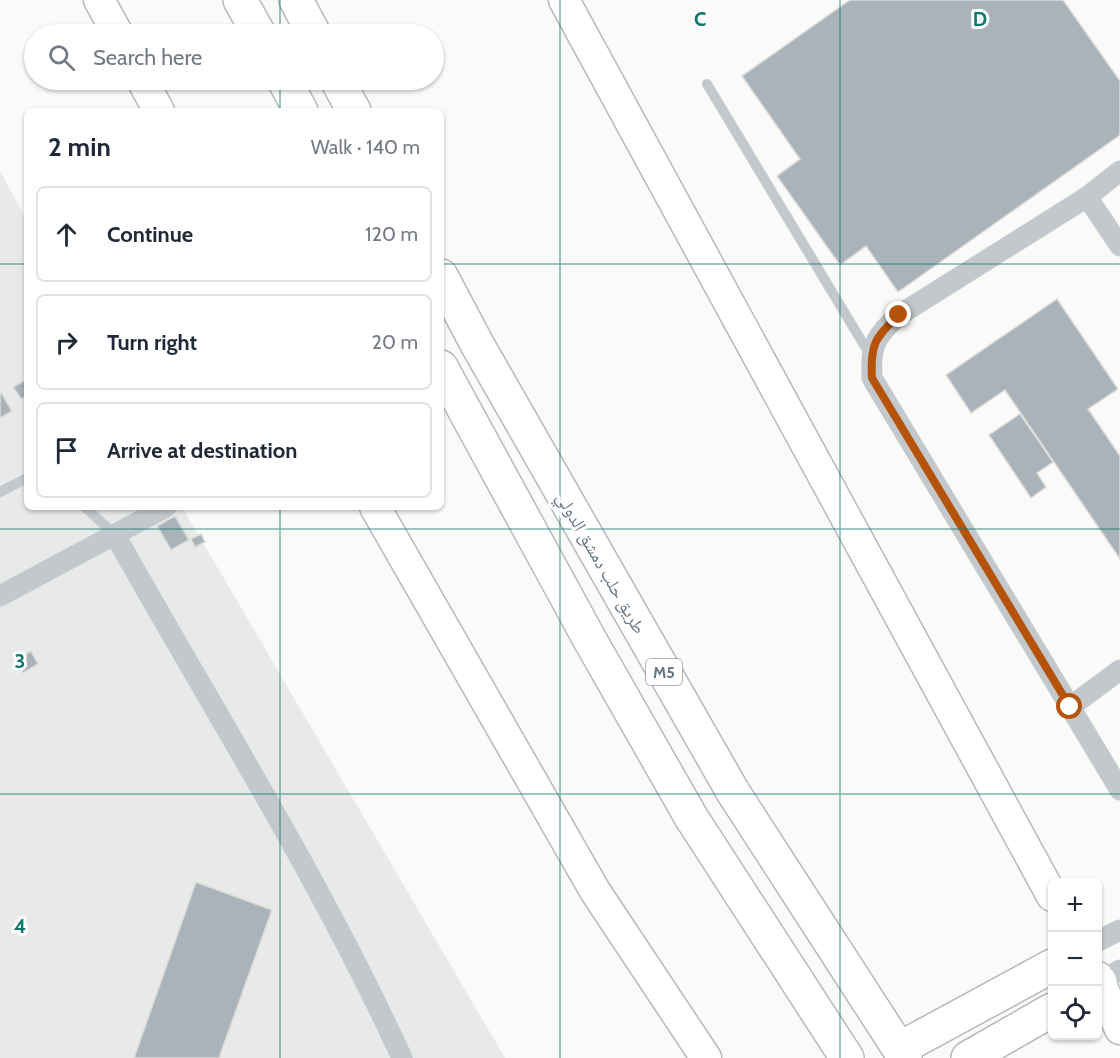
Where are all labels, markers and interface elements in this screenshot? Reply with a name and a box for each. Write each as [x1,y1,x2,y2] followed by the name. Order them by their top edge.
[694,7,706,31] text: C
[973,7,987,31] text: D
[24,24,444,90] search box
[45,41,78,74] icon: search
[93,44,202,71] text: Search here
[48,131,111,163] text: 2 min
[311,135,420,159] text: Walk · 140 m
[50,218,83,251] icon: ahead
[107,221,193,248] text: Continue
[365,222,418,246] text: 120 m
[885,301,911,327] route end
[50,326,83,359] icon: right
[107,329,197,356] text: Turn right
[372,330,418,354] text: 20 m
[50,434,83,467] icon: arrive
[107,437,297,464] text: Arrive at destination
[548,488,651,640] street label: طريق حلب دمشق الدولي
[15,649,25,673] text: 3
[646,659,682,685] road number: M5
[1056,693,1082,719] route start
[1048,878,1102,1040] map controls
[1048,878,1102,932] button: +
[14,914,26,938] text: 4
[1048,932,1102,986] button: −
[1048,986,1102,1040] button: locate

